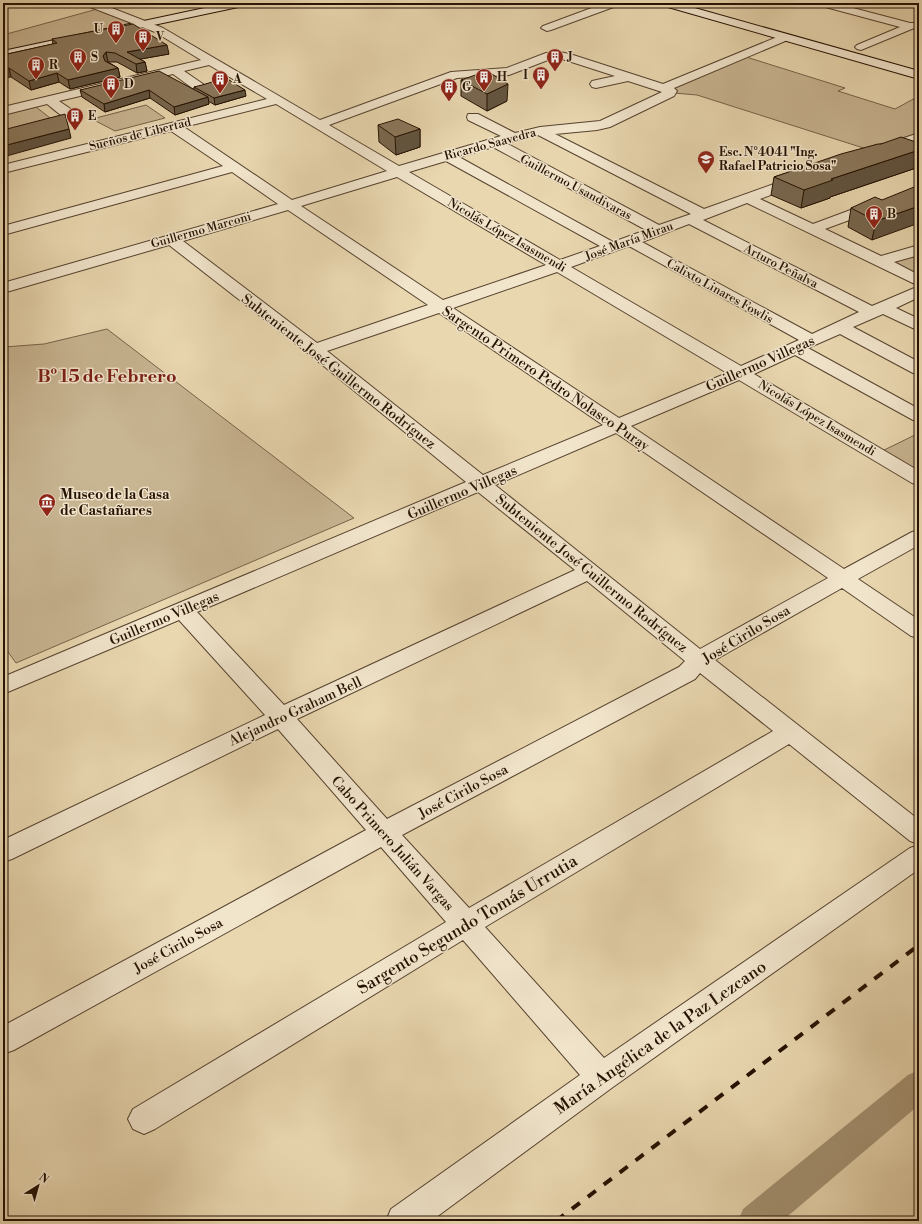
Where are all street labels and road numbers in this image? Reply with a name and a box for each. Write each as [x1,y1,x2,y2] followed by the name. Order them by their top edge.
[88,115,193,154] street label: Sueños de Libertad
[443,125,539,164] street label: Ricardo Saavedra
[517,152,634,223] street label: Guillermo Usandivaras
[445,195,569,276] street label: Nicolás López Isasmendi
[149,209,253,252] street label: Guillermo Marconi
[582,218,676,265] street label: José María Mirau
[740,241,821,292] street label: Arturo Peñalva
[664,256,776,327] street label: Calixto Linares Fowlis
[237,290,439,454] street label: Subteniente José Guillermo Rodríguez
[438,302,653,455] street label: Sargento Primero Pedro Nolasco Puray
[703,332,818,396] street label: Guillermo Villegas
[755,377,878,460] street label: Nicolás López Isasmendi
[405,462,520,524] street label: Guillermo Villegas
[492,491,691,657] street label: Subteniente José Guillermo Rodríguez
[107,588,222,650] street label: Guillermo Villegas
[699,601,794,669] street label: José Cirilo Sosa
[225,673,365,751] street label: Alejandro Graham Bell
[415,760,512,824] street label: José Cirilo Sosa
[327,773,458,915] street label: Cabo Primero Julián Vargas
[353,850,582,1000] street label: Sargento Segundo Tomás Urrutia
[130,914,227,978] street label: José Cirilo Sosa
[550,956,771,1120] street label: María Angélica de la Paz Lezcano

